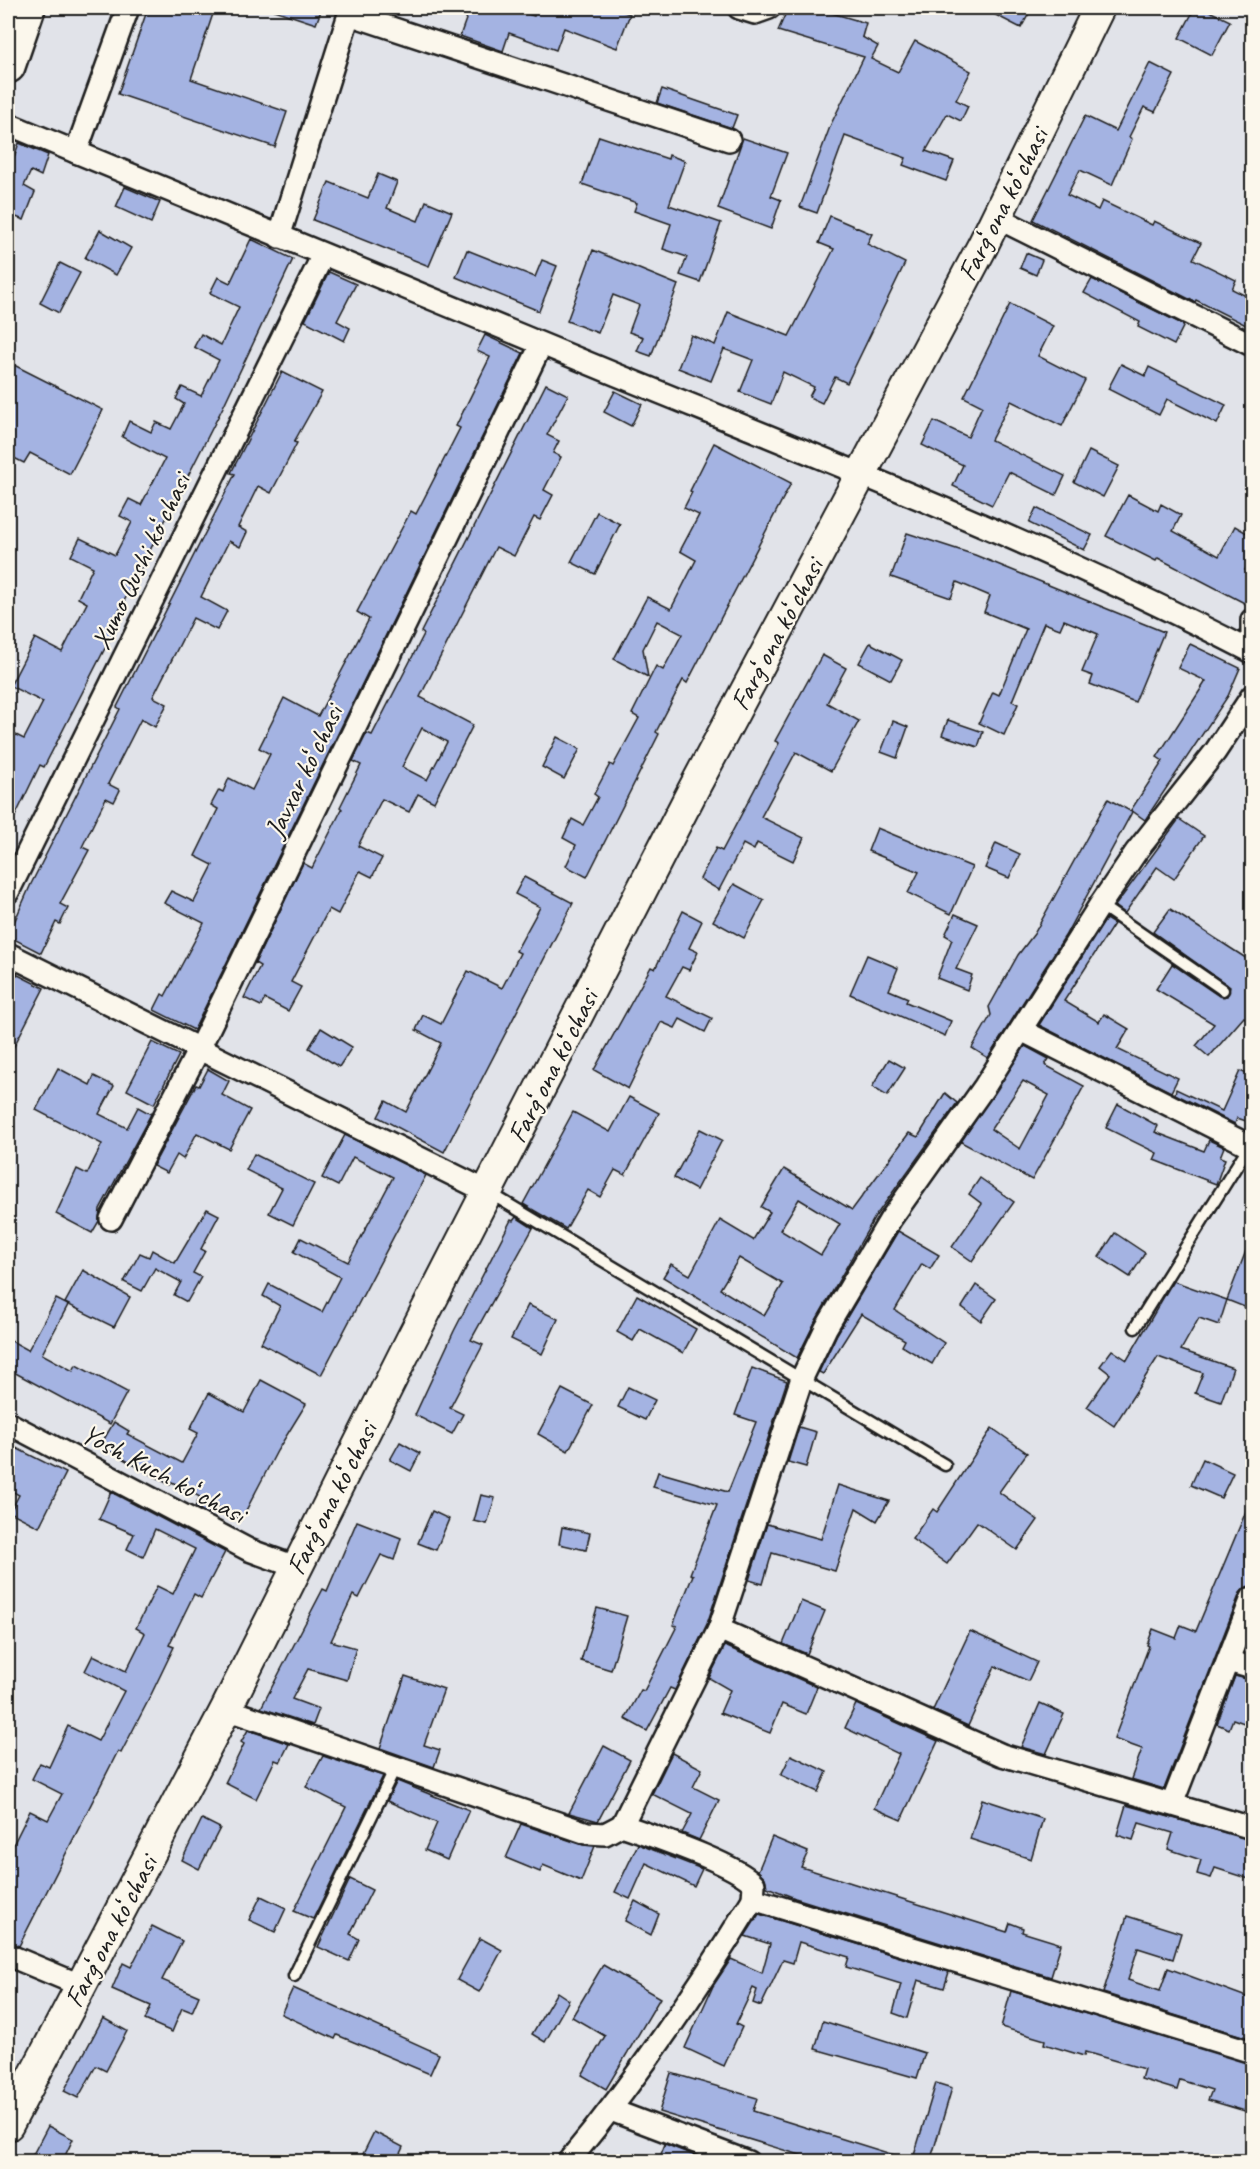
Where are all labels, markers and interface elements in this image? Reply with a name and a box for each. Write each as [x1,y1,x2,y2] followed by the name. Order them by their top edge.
[949,119,1058,287] street label: Fargʻona koʻchasi
[83,464,200,655] street label: Xumo Qushi koʻchasi
[722,549,833,716] street label: Fargʻona koʻchasi
[256,696,352,845] street label: Javxar koʻchasi
[499,981,608,1149] street label: Fargʻona koʻchasi
[278,1413,387,1581] street label: Fargʻona koʻchasi
[76,1416,255,1533] street label: Yosh Kuch koʻchasi
[56,1846,167,2013] street label: Fargʻona koʻchasi

